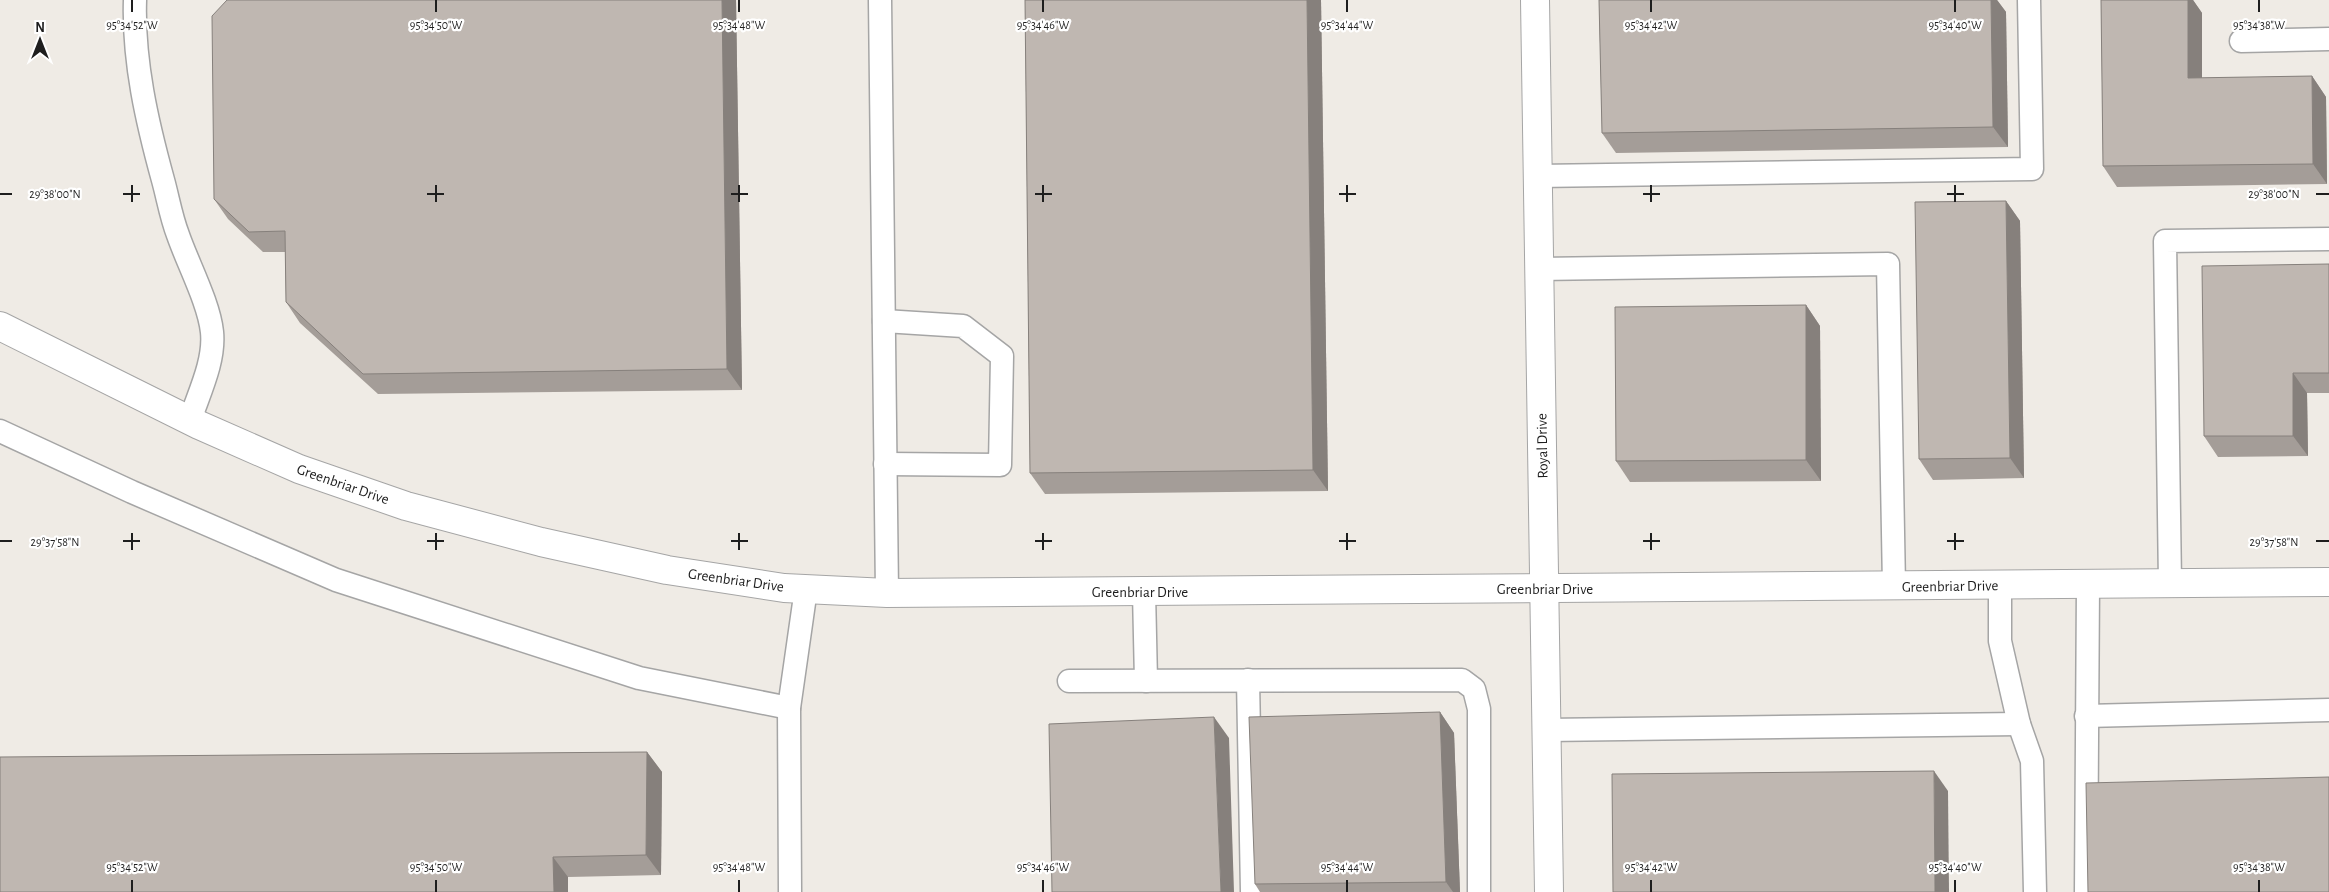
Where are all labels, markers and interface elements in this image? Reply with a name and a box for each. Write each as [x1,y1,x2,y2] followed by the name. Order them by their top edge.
[15,15,65,65] north arrow
[106,19,158,31] text: 95°34'52"W
[410,19,463,31] text: 95°34'50"W
[713,19,766,31] text: 95°34'48"W
[1017,19,1070,31] text: 95°34'46"W
[1321,19,1374,31] text: 95°34'44"W
[1625,19,1677,31] text: 95°34'42"W
[1928,19,1982,31] text: 95°34'40"W
[2233,19,2285,31] text: 95°34'38"W
[35,21,45,35] text: N
[29,188,81,200] text: 29°38'00"N
[2248,188,2300,200] text: 29°38'00"N
[1534,413,1551,479] street label: Royal Drive
[295,462,391,507] street label: Greenbriar Drive
[31,536,79,548] text: 29°37'58"N
[2250,536,2298,548] text: 29°37'58"N
[687,566,785,595] street label: Greenbriar Drive
[1902,578,1998,595] street label: Greenbriar Drive
[1497,582,1593,597] street label: Greenbriar Drive
[1092,585,1188,600] street label: Greenbriar Drive
[106,861,158,873] text: 95°34'52"W
[410,861,463,873] text: 95°34'50"W
[713,861,766,873] text: 95°34'48"W
[1017,861,1070,873] text: 95°34'46"W
[1321,861,1374,873] text: 95°34'44"W
[1625,861,1677,873] text: 95°34'42"W
[1928,861,1982,873] text: 95°34'40"W
[2233,861,2285,873] text: 95°34'38"W

